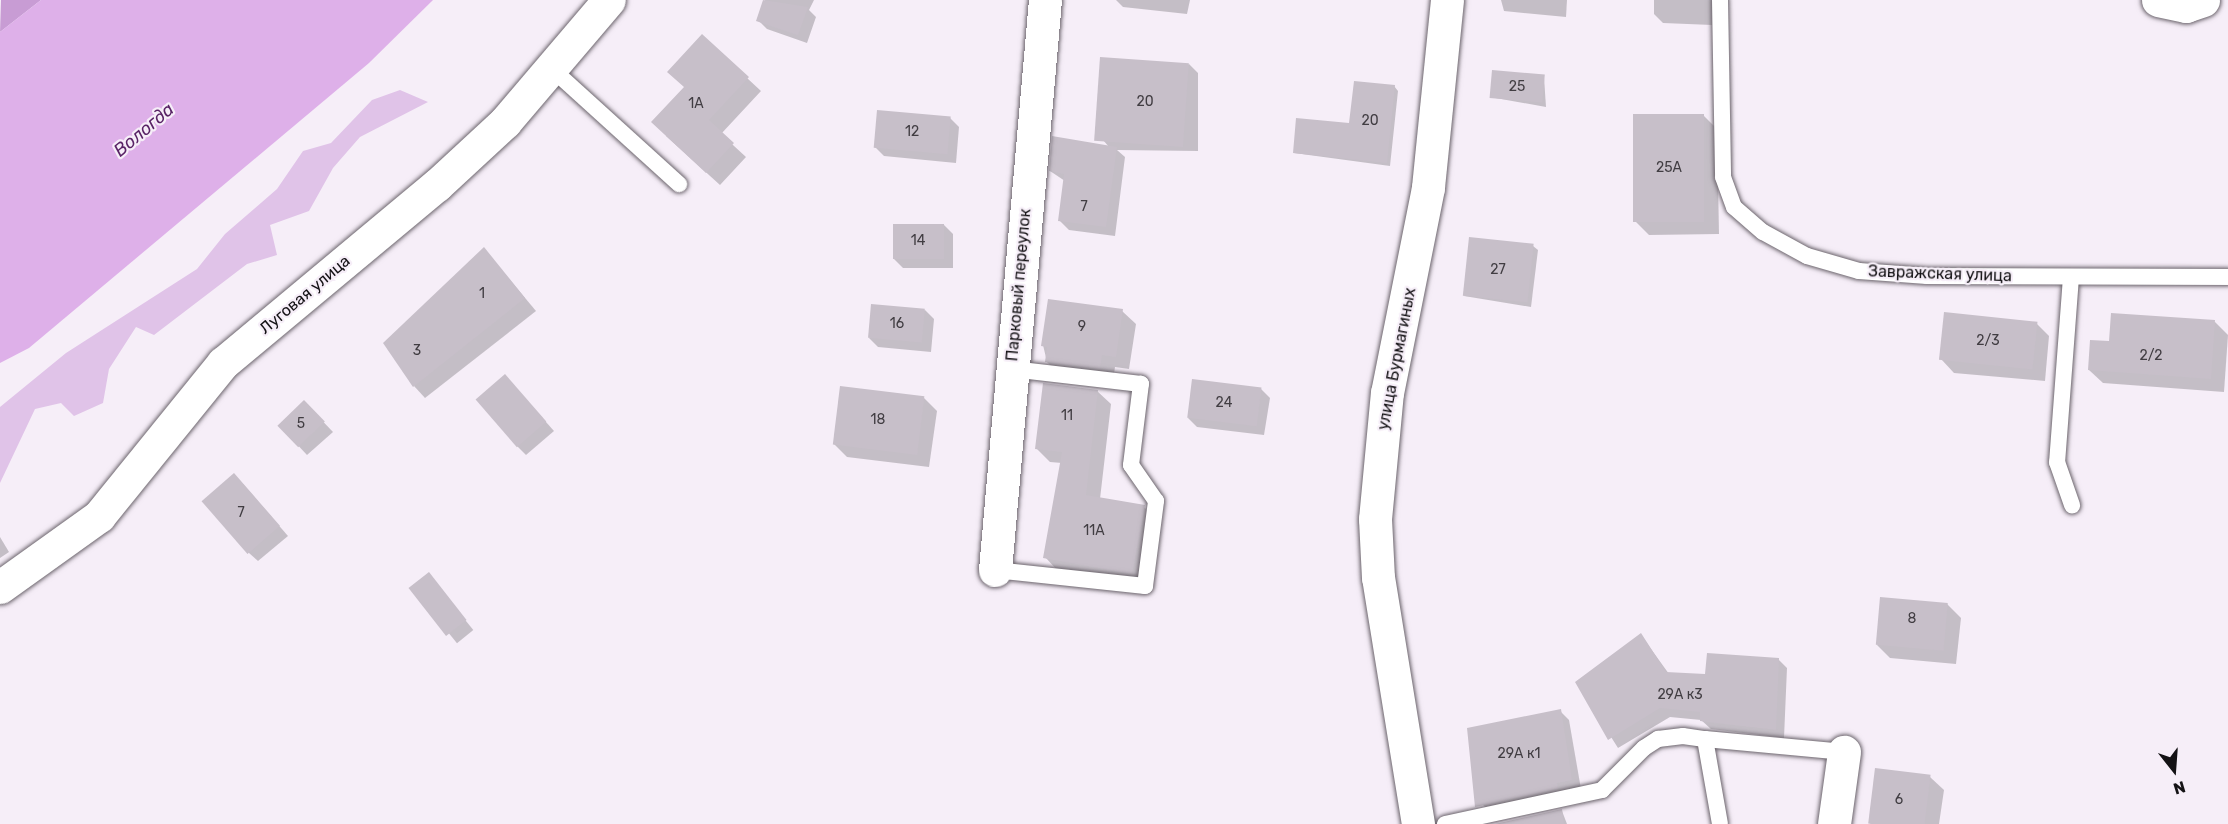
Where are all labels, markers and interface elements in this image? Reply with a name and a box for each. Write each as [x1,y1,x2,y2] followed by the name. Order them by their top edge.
[1509,79,1525,95] house number: 25
[1136,94,1154,110] house number: 20
[688,96,704,112] house number: 1А
[110,99,178,161] water label: Вологда
[1361,113,1379,129] house number: 20
[905,124,919,140] house number: 12
[1656,160,1682,176] house number: 25А
[1080,199,1088,215] house number: 7
[1003,208,1035,362] street label: Парковый переулок
[911,233,925,249] house number: 14
[256,252,354,338] street label: Луговая улица
[1490,262,1506,278] house number: 27
[1868,262,2012,286] street label: Завражская улица
[479,286,485,302] house number: 1
[1374,286,1420,432] street label: улица Бурмагиных
[890,316,904,332] house number: 16
[1078,319,1086,335] house number: 9
[1976,333,2000,349] house number: 2/3
[413,343,421,359] house number: 3
[2140,348,2162,364] house number: 2/2
[1216,395,1232,411] house number: 24
[1061,408,1073,424] house number: 11
[871,412,885,428] house number: 18
[297,416,305,432] house number: 5
[237,505,245,521] house number: 7
[1083,523,1105,539] house number: 11А
[1908,611,1916,627] house number: 8
[1657,687,1703,703] house number: 29А к3
[2144,740,2204,800] north arrow
[1498,746,1540,762] house number: 29А к1
[2171,777,2188,798] text: N
[1895,792,1903,808] house number: 6

